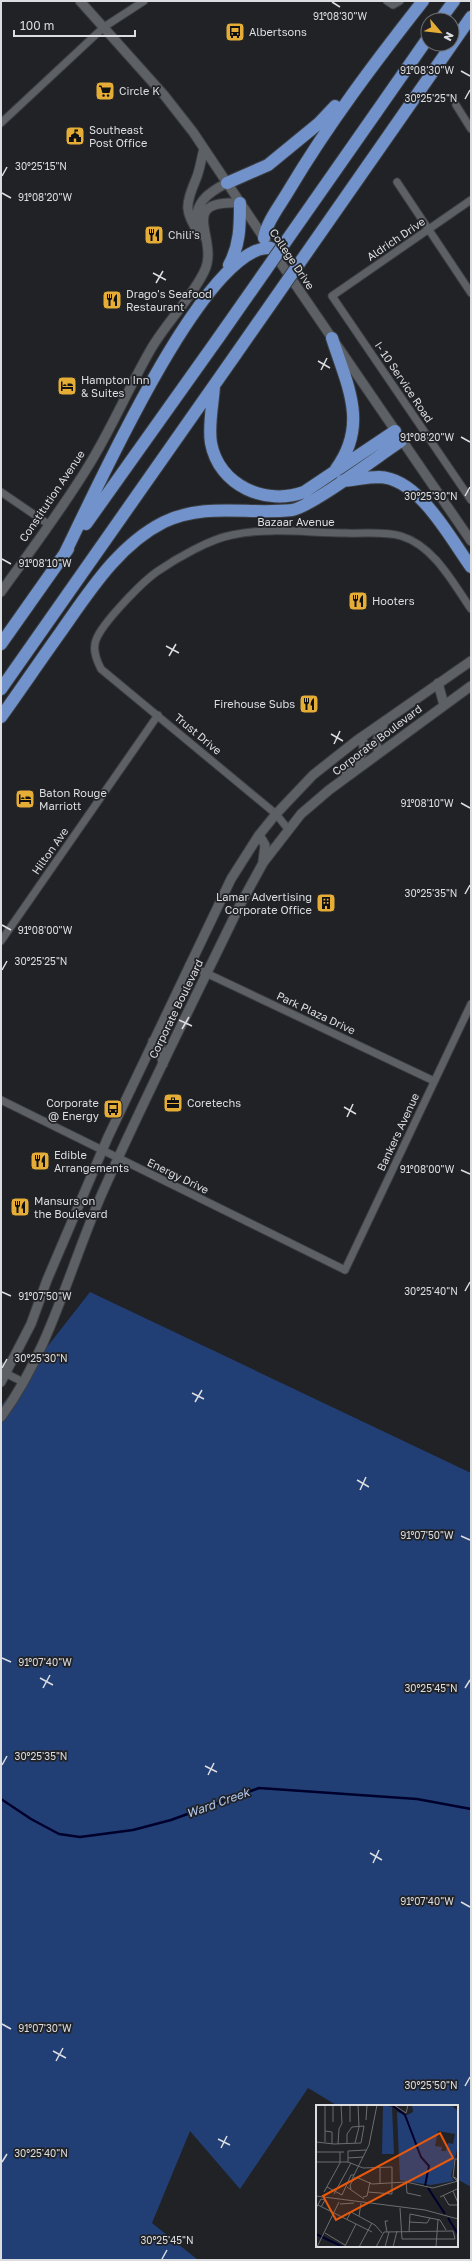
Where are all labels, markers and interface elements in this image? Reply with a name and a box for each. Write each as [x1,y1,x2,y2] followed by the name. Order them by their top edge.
[313,10,368,22] text: 91°08'30"W
[14,12,135,38] scale bar
[420,12,460,52] north arrow
[20,18,54,33] text: 100 m
[224,21,246,43] bus stop icon: Albertsons
[249,25,307,38] place label: Albertsons
[442,30,457,44] text: N
[400,64,455,76] text: 91°08'30"W
[94,80,116,102] supermarket icon: Circle K
[119,84,160,97] place label: Circle K
[405,92,457,104] text: 30°25'25"N
[89,123,147,149] place label: Southeast Post Office
[64,125,86,147] public building icon: Southeast Post Office
[15,160,67,172] text: 30°25'15"N
[18,191,72,203] text: 91°08'20"W
[364,214,427,263] street label: Aldrich Drive
[143,224,165,246] restaurant icon: Chili's
[267,226,318,292] street label: College Drive
[168,228,200,241] place label: Chili's
[126,287,212,313] place label: Drago's Seafood Restaurant
[101,289,123,311] restaurant icon: Drago's Seafood Restaurant
[373,339,436,425] street label: I- 10 Service Road
[81,373,150,399] place label: Hampton Inn & Suites
[56,375,78,397] hotel icon: Hampton Inn & Suites
[400,431,454,443] text: 91°08'20"W
[16,448,87,544] street label: Constitution Avenue
[404,490,458,502] text: 30°25'30"N
[257,515,335,528] street label: Bazaar Avenue
[18,557,72,569] text: 91°08'10"W
[347,590,369,612] restaurant icon: Hooters
[372,594,415,607] place label: Hooters
[298,693,320,715] restaurant icon: Firehouse Subs
[214,697,295,710] place label: Firehouse Subs
[329,702,424,778] street label: Corporate Boulevard
[172,710,224,757] street label: Trust Drive
[39,786,107,812] place label: Baton Rouge Marriott
[14,788,36,810] hotel icon: Baton Rouge Marriott
[400,797,454,809] text: 91°08'10"W
[29,825,70,877] street label: Hilton Ave
[405,887,457,899] text: 30°25'35"N
[216,890,312,916] place label: Lamar Advertising Corporate Office
[315,892,337,914] building icon: Lamar Advertising Corporate Office
[18,924,73,936] text: 91°08'00"W
[15,955,67,967] text: 30°25'25"N
[146,957,205,1060] street label: Corporate Boulevard
[275,989,358,1036] street label: Park Plaza Drive
[374,1091,421,1173] street label: Bankers Avenue
[162,1092,184,1114] office icon: Coretechs
[46,1096,99,1122] place label: Corporate @ Energy
[187,1096,241,1109] place label: Coretechs
[102,1098,124,1120] bus stop icon: Corporate @ Energy
[54,1148,129,1174] place label: Edible Arrangements
[29,1150,51,1172] restaurant icon: Edible Arrangements
[145,1155,211,1196] street label: Energy Drive
[400,1163,455,1175] text: 91°08'00"W
[34,1194,107,1220] place label: Mansurs on the Boulevard
[9,1196,31,1218] restaurant icon: Mansurs on the Boulevard
[404,1285,458,1297] text: 30°25'40"N
[18,1290,72,1302] text: 91°07'50"W
[14,1352,68,1364] text: 30°25'30"N
[400,1529,454,1541] text: 91°07'50"W
[18,1656,72,1668] text: 91°07'40"W
[404,1682,458,1694] text: 30°25'45"N
[15,1750,67,1762] text: 30°25'35"N
[184,1784,253,1821] water label: Ward Creek
[400,1895,454,1907] text: 91°07'40"W
[18,2022,72,2034] text: 91°07'30"W
[404,2079,458,2091] text: 30°25'50"N
[316,2105,458,2247] inset map
[14,2147,68,2159] text: 30°25'40"N
[140,2234,194,2246] text: 30°25'45"N

